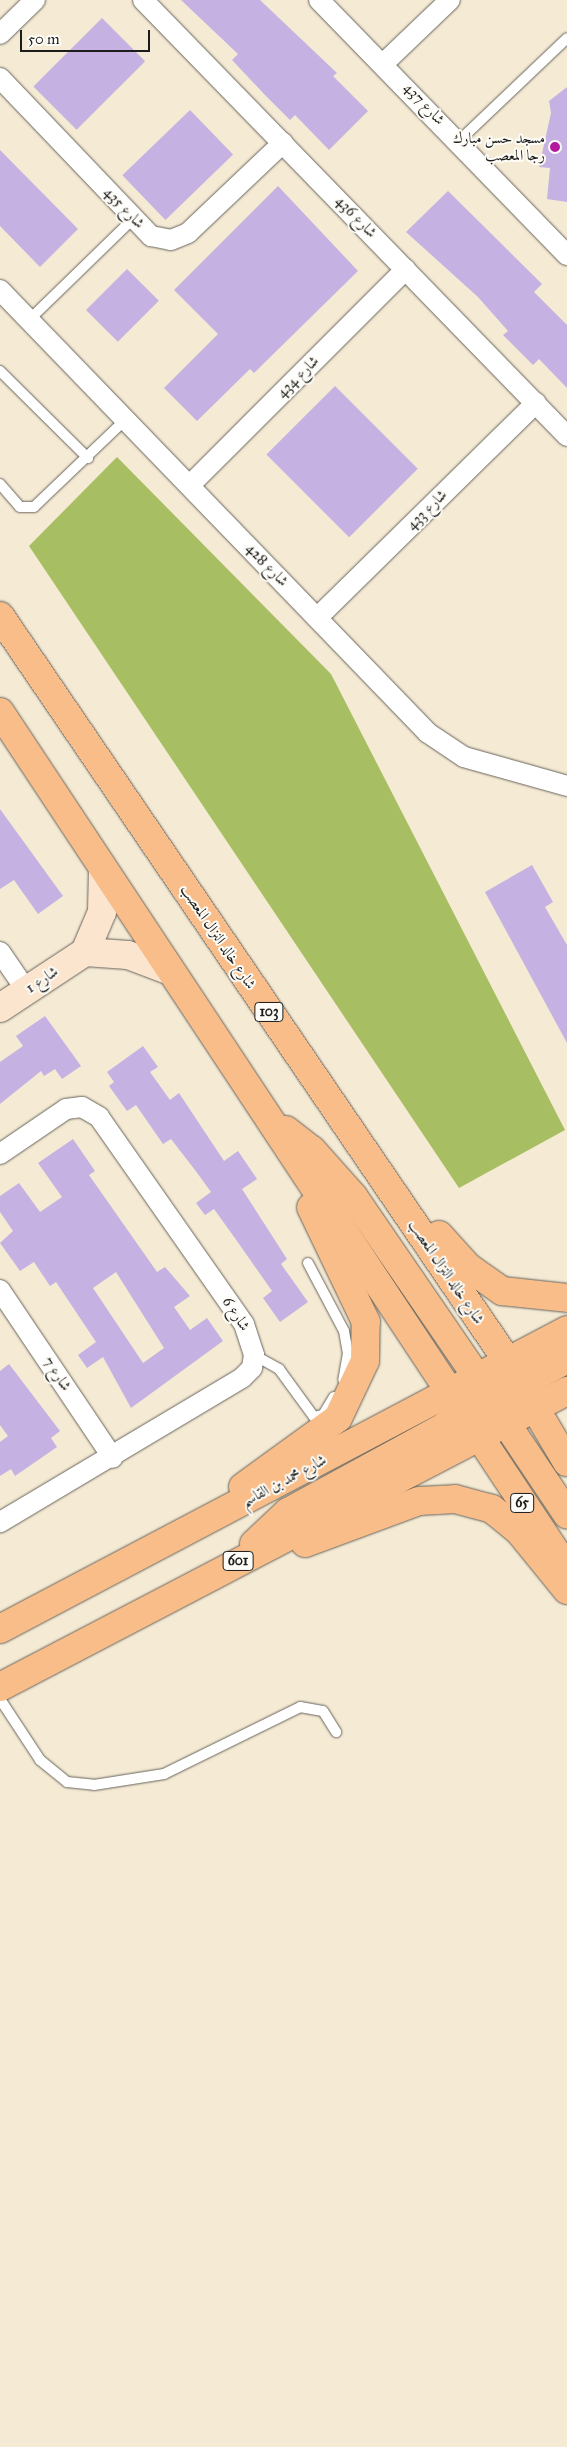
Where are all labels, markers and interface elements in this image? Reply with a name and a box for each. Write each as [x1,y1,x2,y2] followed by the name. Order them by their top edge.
[22,20,152,52] scale bar
[28,30,60,48] text: 50 m
[400,79,448,129] street label: شارع 437
[453,129,545,164] place label: مسجد حسن مبارك رجا المعصب
[549,141,561,153] marker: مسجد حسن مبارك رجا المعصب
[100,184,148,232] street label: شارع 435
[332,192,380,242] street label: شارع 436
[273,352,323,402] street label: شارع 434
[403,486,451,534] street label: شارع 433
[242,540,292,590] street label: شارع 428
[176,881,260,993] street label: شارع خالد النزال المعصب
[22,963,62,997] street label: شارع 1
[254,1000,284,1024] road number: 103
[404,1216,488,1328] street label: شارع خالد النزال المعصب
[218,1294,254,1334] street label: شارع 6
[39,1354,75,1394] street label: شارع 7
[238,1451,330,1511] street label: شارع محمد بن القاسم
[510,1492,534,1515] road number: 65
[222,1550,254,1572] road number: 601

